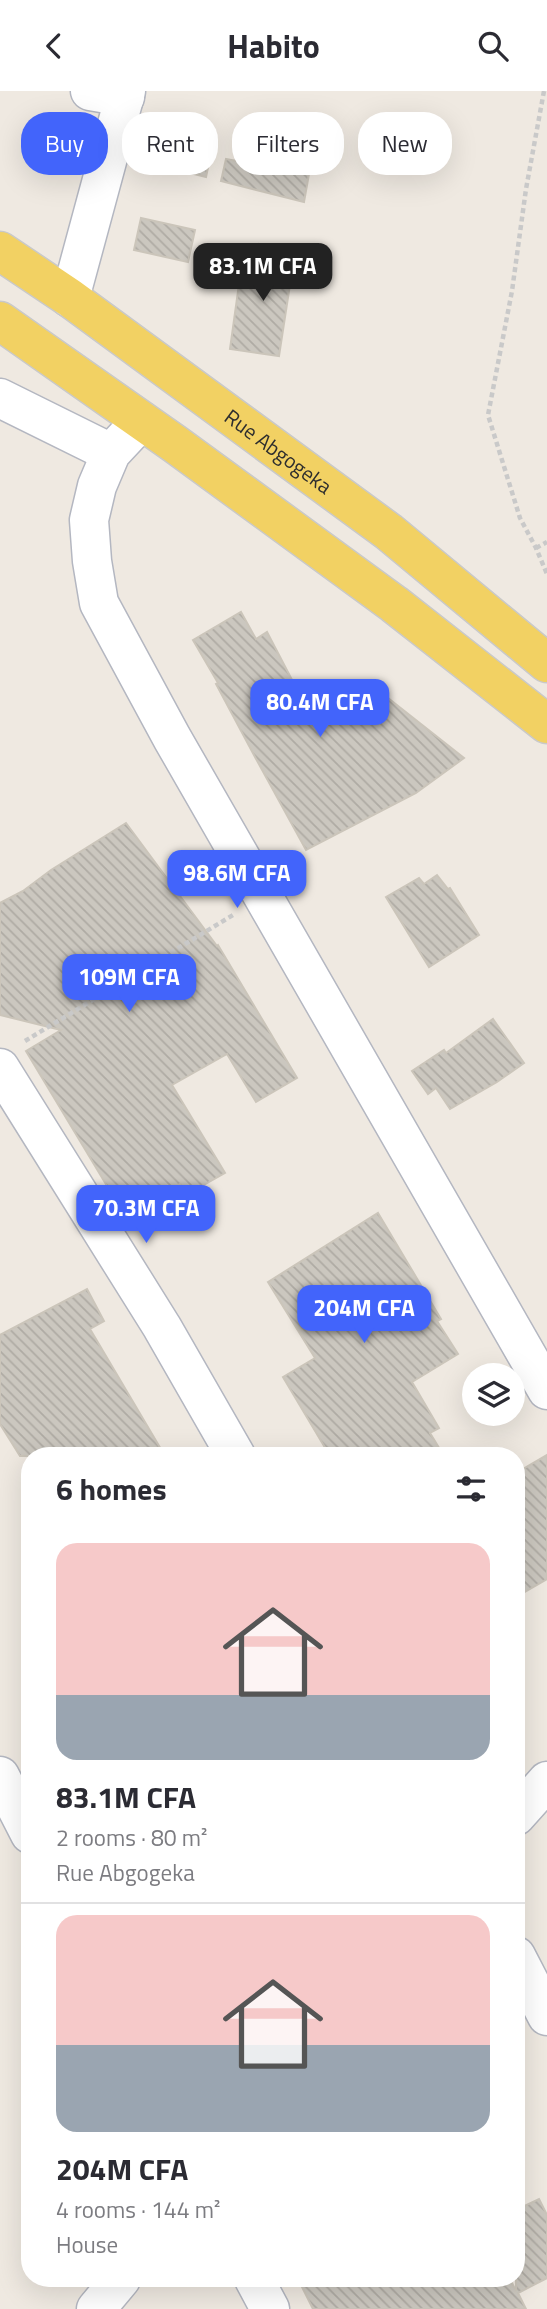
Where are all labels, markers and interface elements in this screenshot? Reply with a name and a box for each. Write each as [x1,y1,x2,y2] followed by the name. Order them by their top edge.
[227,22,320,70] text: Habito
[35,27,73,65] icon: back
[474,27,512,65] icon: search
[21,112,108,175] chip: Buy
[122,112,218,175] chip: Rent
[232,112,344,175] chip: Filters
[358,112,452,175] chip: New
[183,243,343,303] pin: 83.1M CFA
[209,248,317,283] text: 83.1M CFA
[218,401,339,502] street label: Rue Abgogeka
[240,679,400,739] pin: 80.4M CFA
[266,684,374,719] text: 80.4M CFA
[157,851,317,910] pin: 98.6M CFA
[183,855,291,890] text: 98.6M CFA
[57,955,201,1014] pin: 109M CFA
[78,959,180,994] text: 109M CFA
[66,1185,226,1245] pin: 70.3M CFA
[92,1190,200,1225] text: 70.3M CFA
[292,1285,436,1345] pin: 204M CFA
[313,1290,415,1325] text: 204M CFA
[462,1363,525,1426] map controls
[462,1363,525,1426] button: layers
[56,1466,167,1512] text: 6 homes
[452,1470,490,1508] icon: filters
[210,1589,336,1715] icon: home
[56,1774,196,1820] text: 83.1M CFA
[56,1820,207,1855] text: 2 rooms · 80 m²
[56,1855,195,1890] text: Rue Abgogeka
[210,1961,336,2087] icon: home
[56,2146,188,2192] text: 204M CFA
[56,2192,220,2227] text: 4 rooms · 144 m²
[56,2227,118,2262] text: House

